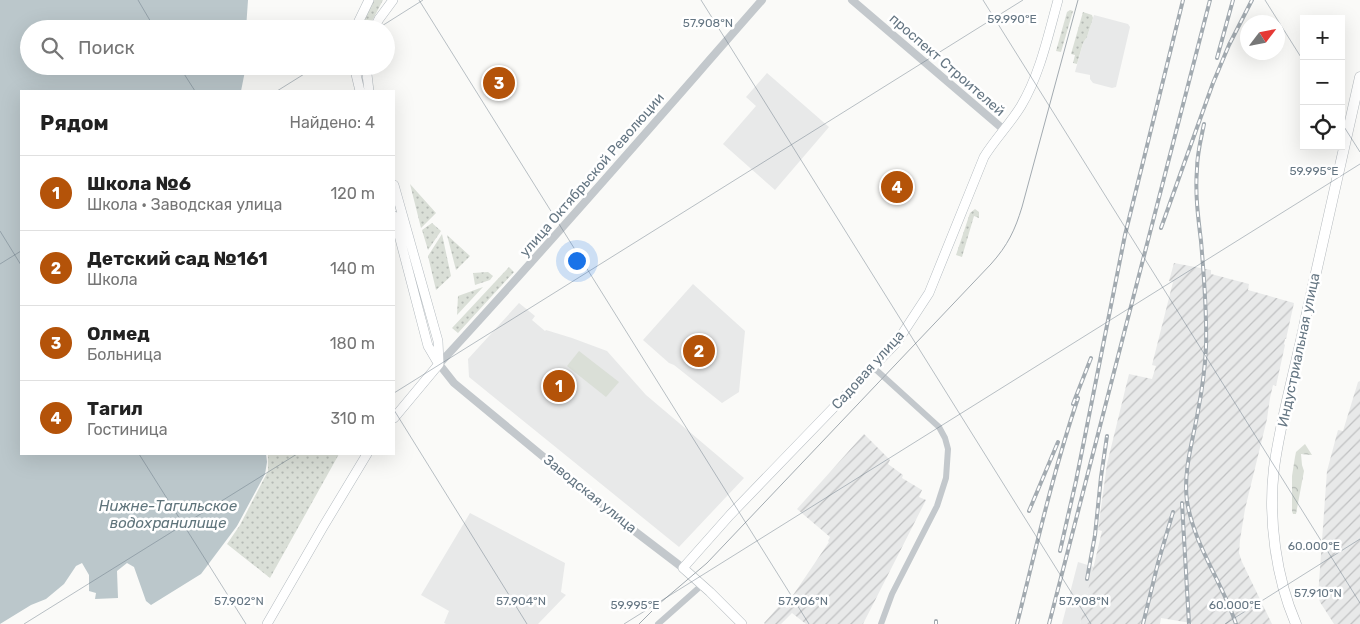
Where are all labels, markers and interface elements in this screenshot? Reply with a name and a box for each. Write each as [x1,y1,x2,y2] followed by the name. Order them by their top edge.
[886,10,1008,120] street label: проспект Строителей
[987,12,1037,26] text: 59.990°E
[1240,15,1285,60] north arrow
[1300,15,1345,150] map controls
[1300,15,1345,60] button: +
[683,16,733,30] text: 57.908°N
[20,20,395,75] search box
[38,34,66,62] icon: search
[78,36,135,59] text: Поиск
[1300,60,1345,105] button: −
[483,64,515,102] pin: 3
[516,90,668,260] street label: улица Октябрьской Революции
[1300,105,1345,150] button: locate
[40,110,109,135] text: Рядом
[290,113,375,132] text: Найдено: 4
[1289,164,1339,178] text: 59.995°E
[881,168,913,206] pin: 4
[87,172,191,195] text: Школа №6
[52,184,60,203] text: 1
[330,184,375,203] text: 120 m
[87,195,282,214] text: Школа · Заводская улица
[87,247,268,270] text: Детский сад №161
[564,248,590,274] your location
[51,259,61,278] text: 2
[330,259,375,278] text: 140 m
[87,270,138,289] text: Школа
[1274,271,1324,429] street label: Индустриальная улица
[87,322,150,345] text: Олмед
[828,327,908,413] street label: Садовая улица
[683,332,715,370] pin: 2
[51,334,61,353] text: 3
[330,334,375,353] text: 180 m
[87,345,162,364] text: Больница
[543,367,575,405] pin: 1
[87,397,143,420] text: Тагил
[51,409,61,428] text: 4
[331,409,375,428] text: 310 m
[87,420,168,439] text: Гостиница
[540,451,640,537] street label: Заводская улица
[99,497,238,532] water label: Нижне-Тагильское водохранилище
[1288,539,1340,553] text: 60.000°E
[1294,586,1342,600] text: 57.910°N
[214,594,264,608] text: 57.902°N
[496,594,546,608] text: 57.904°N
[778,594,828,608] text: 57.906°N
[1059,594,1109,608] text: 57.908°N
[610,598,660,612] text: 59.995°E
[1209,598,1261,612] text: 60.000°E

